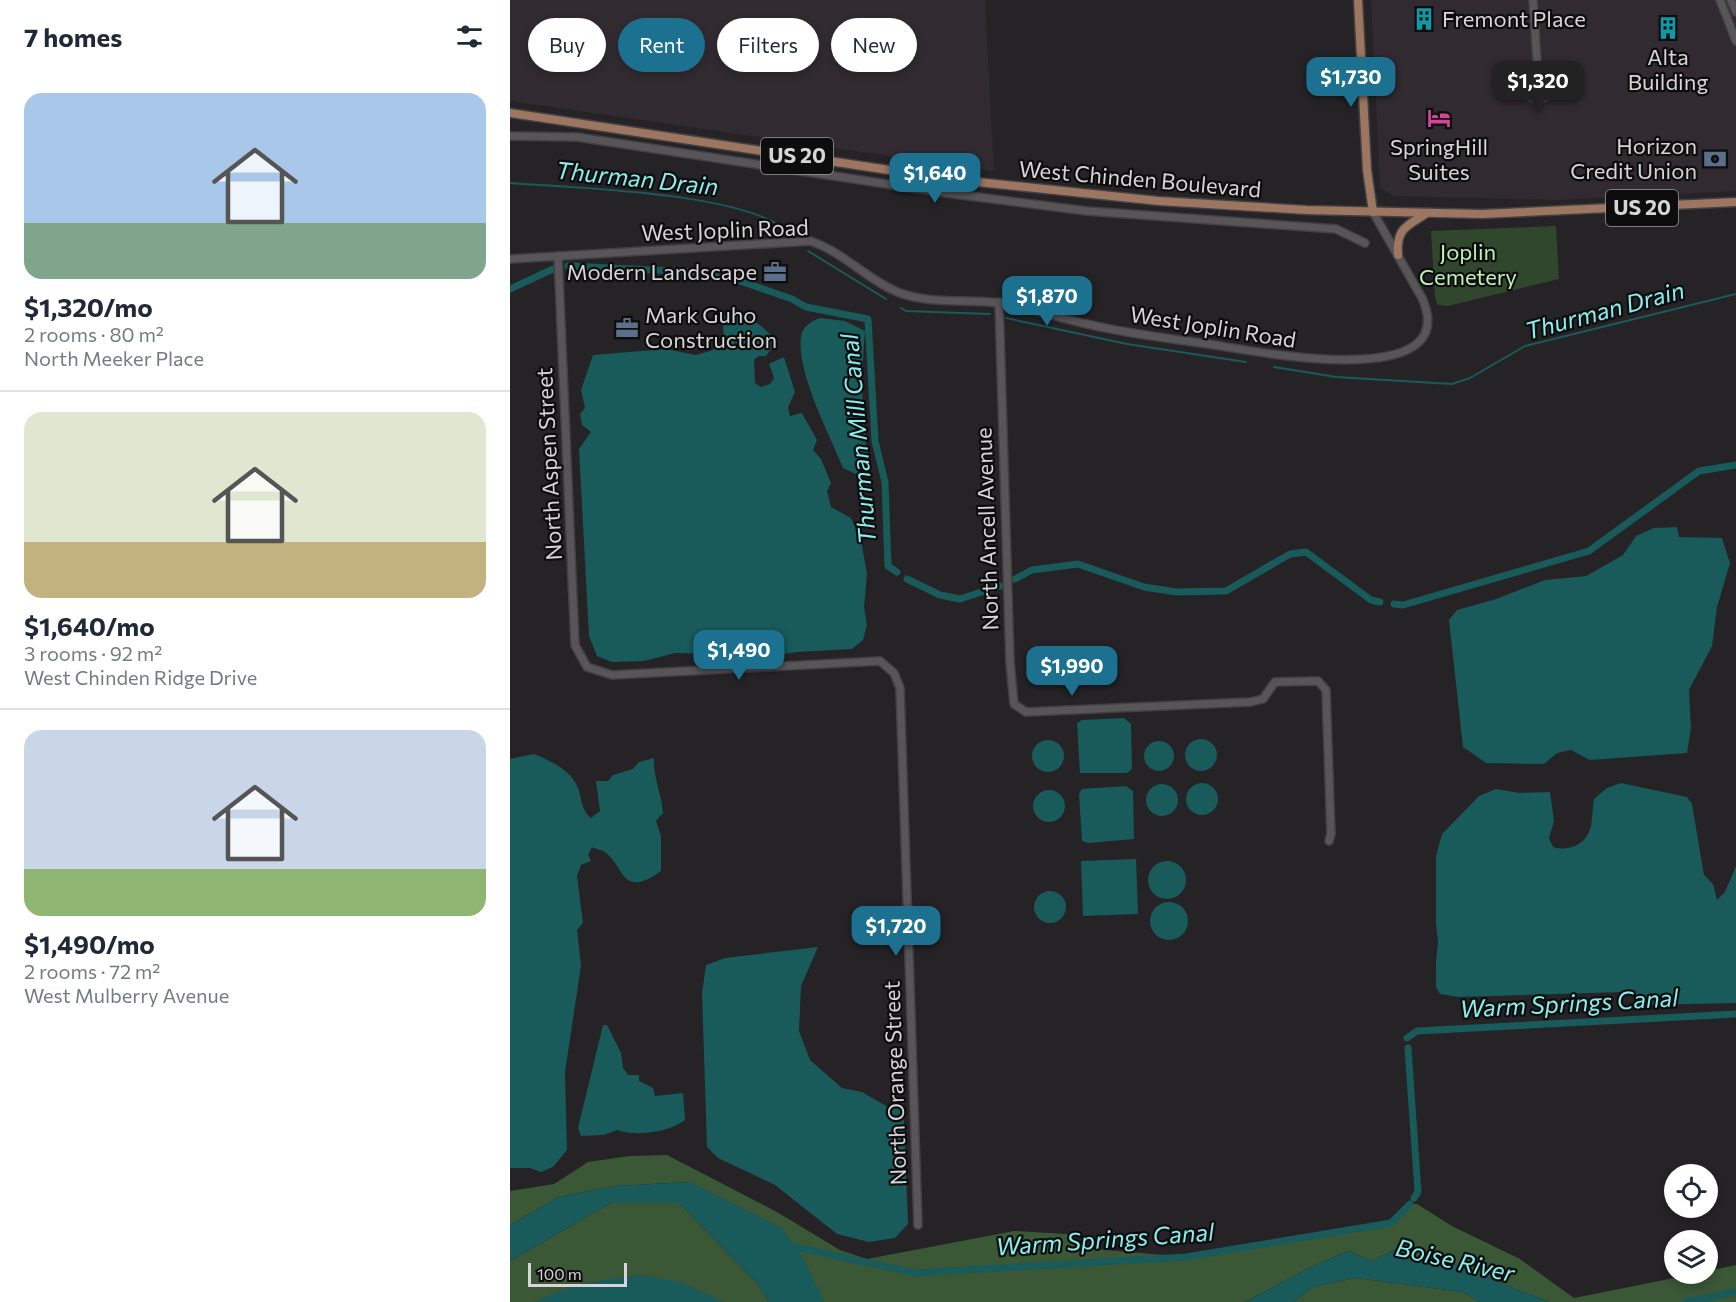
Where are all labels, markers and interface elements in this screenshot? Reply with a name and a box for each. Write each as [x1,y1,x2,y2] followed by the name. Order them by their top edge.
[1442,5,1586,32] place label: Fremont Place
[1411,6,1437,32] building icon: Fremont Place
[1655,15,1681,41] building icon: Alta Building
[528,18,606,72] chip: Buy
[618,18,705,72] chip: Rent
[717,18,819,72] chip: Filters
[831,18,917,72] chip: New
[453,20,486,53] icon: filters
[24,21,122,52] text: 7 homes
[1628,43,1708,95] place label: Alta Building
[1302,57,1400,108] pin: $1,730
[1489,61,1587,112] pin: $1,320
[1320,64,1382,88] text: $1,730
[1507,68,1569,92] text: $1,320
[1426,105,1452,131] hotel icon: SpringHill Suites
[201,132,309,240] icon: home
[1570,132,1697,184] place label: Horizon Credit Union
[1390,133,1488,185] place label: SpringHill Suites
[761,138,833,174] road number: US 20
[1702,146,1728,172] bank icon: Horizon Credit Union
[886,153,984,204] pin: $1,640
[1018,154,1262,203] street label: West Chinden Boulevard
[554,155,720,200] water label: Thurman Drain
[903,160,967,184] text: $1,640
[1606,190,1678,226] road number: US 20
[641,213,809,246] street label: West Joplin Road
[1419,238,1517,290] park label: Joplin Cemetery
[567,258,757,285] place label: Modern Landscape
[762,259,788,285] office icon: Modern Landscape
[1522,274,1687,345] water label: Thurman Drain
[998,276,1096,327] pin: $1,870
[1016,283,1078,307] text: $1,870
[24,291,153,322] text: $1,320/mo
[1128,300,1298,353] street label: West Joplin Road
[645,301,777,353] place label: Mark Guho Construction
[614,315,640,341] office icon: Mark Guho Construction
[24,322,164,346] text: 2 rooms · 80 m²
[834,332,881,546] water label: Thurman Mill Canal
[24,346,204,370] text: North Meeker Place
[530,367,567,561] street label: North Aspen Street
[969,427,1004,631] street label: North Ancell Avenue
[201,451,309,559] icon: home
[24,610,155,641] text: $1,640/mo
[690,630,788,681] pin: $1,490
[707,637,771,661] text: $1,490
[24,641,162,665] text: 3 rooms · 92 m²
[1023,646,1121,697] pin: $1,990
[1040,653,1104,677] text: $1,990
[24,665,257,689] text: West Chinden Ridge Drive
[201,769,309,877] icon: home
[847,906,945,957] pin: $1,720
[866,913,926,937] text: $1,720
[24,928,155,959] text: $1,490/mo
[24,959,160,983] text: 2 rooms · 72 m²
[877,980,912,1186] street label: North Orange Street
[1459,982,1680,1023] water label: Warm Springs Canal
[24,983,229,1007] text: West Mulberry Avenue
[1664,1164,1718,1284] map controls
[1664,1164,1718,1218] button: locate
[995,1216,1216,1261] water label: Warm Springs Canal
[1664,1230,1718,1284] button: layers
[1393,1232,1519,1288] water label: Boise River
[528,1260,627,1288] scale bar
[537,1264,582,1283] text: 100 m

